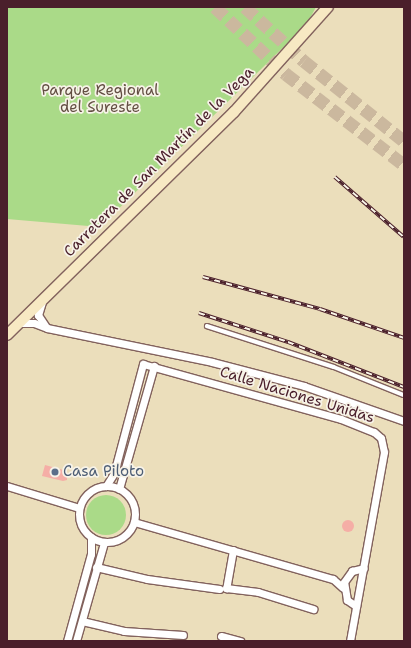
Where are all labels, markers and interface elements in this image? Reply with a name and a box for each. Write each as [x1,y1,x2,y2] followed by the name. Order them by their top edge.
[60,63,258,261] street label: Carretera de San Martín de la Vega
[41,81,159,116] park label: Parque Regional del Sureste
[218,363,376,427] street label: Calle Naciones Unidas
[63,463,144,481] place label: Casa Piloto
[50,467,60,477] marker: Casa Piloto

